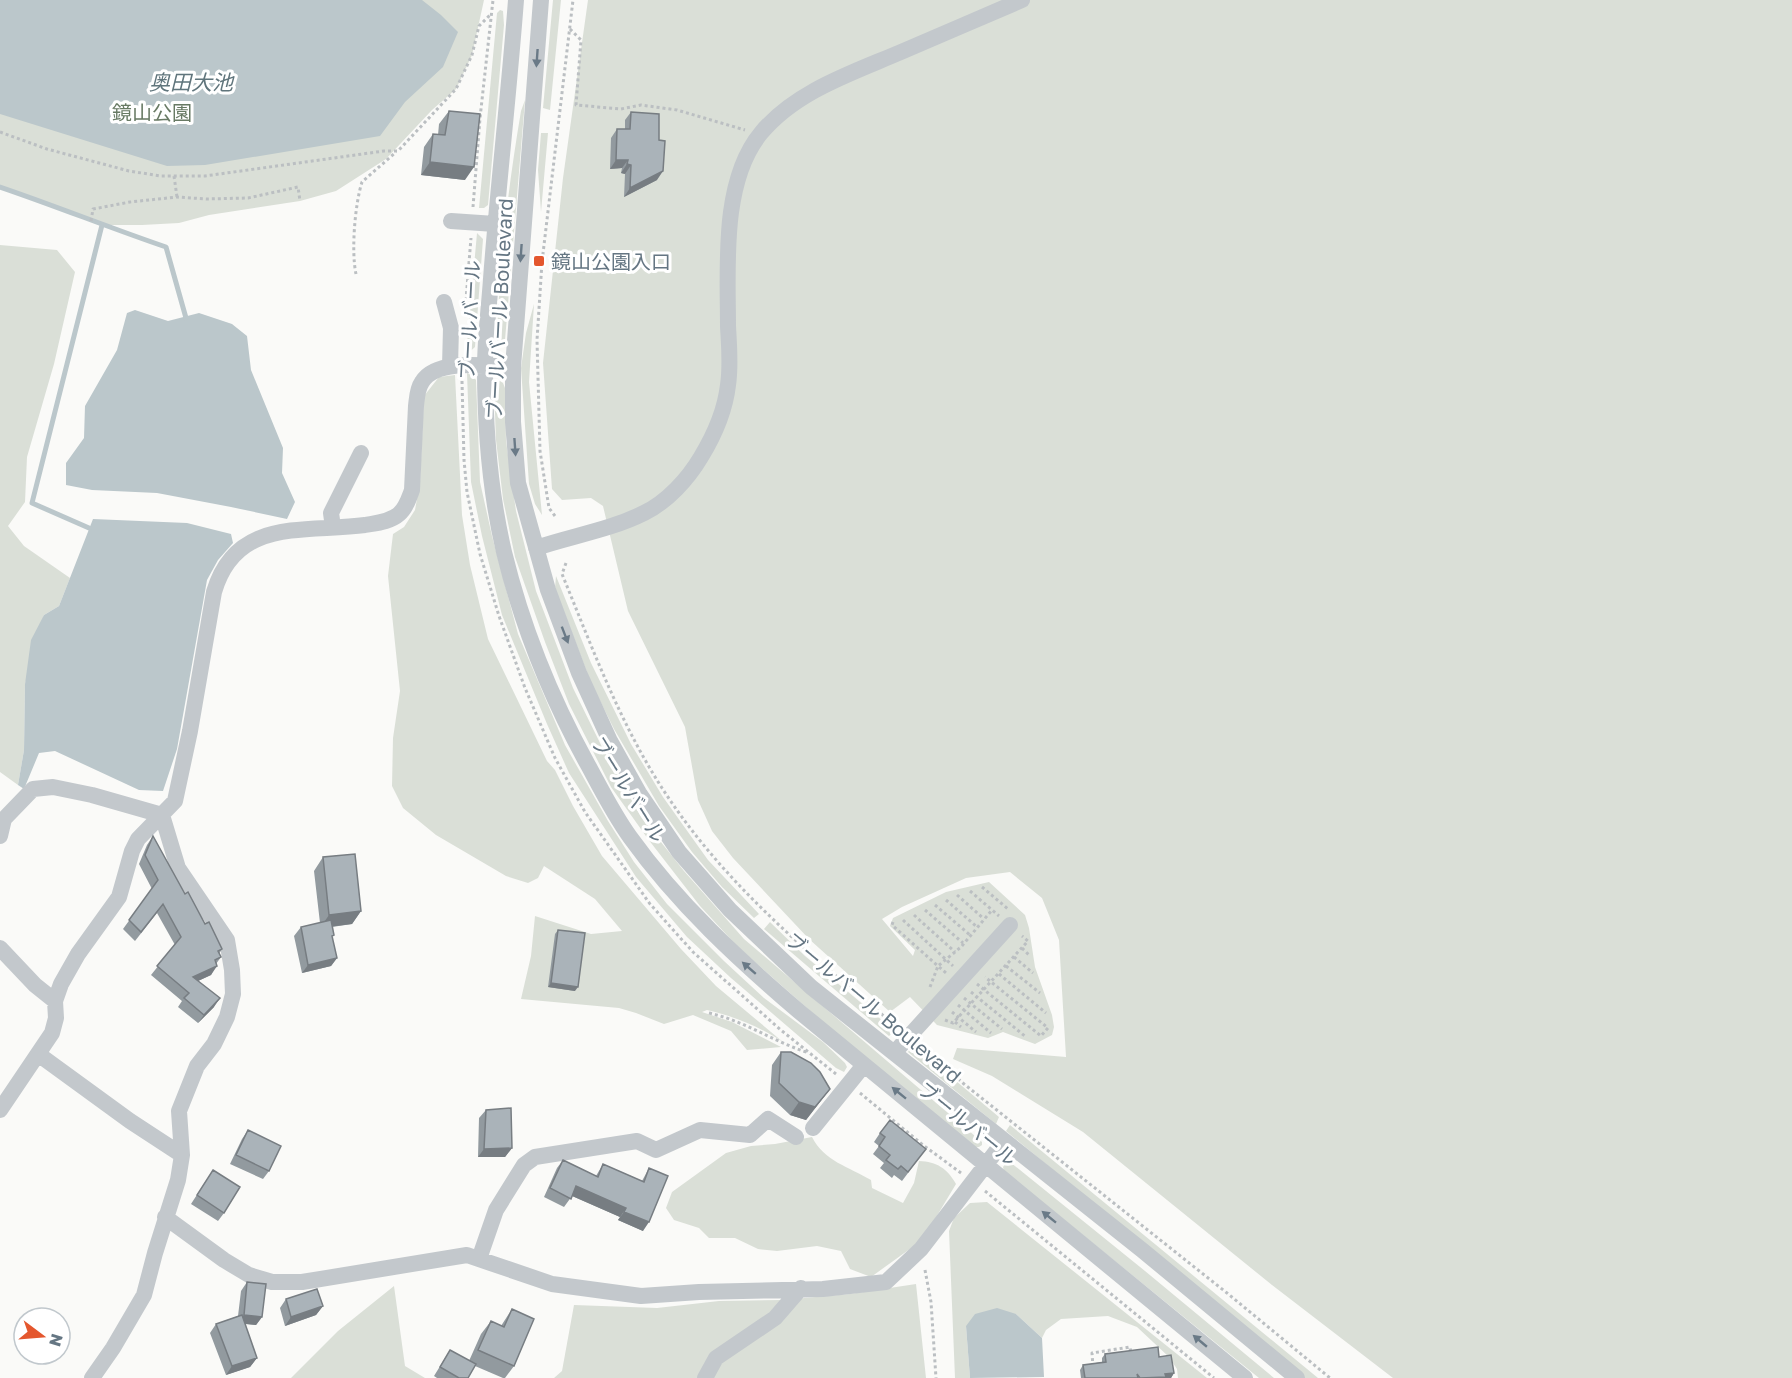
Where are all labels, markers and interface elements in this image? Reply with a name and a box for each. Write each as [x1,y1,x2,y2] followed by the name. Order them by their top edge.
[532,49,541,68] one-way arrow
[149,69,235,95] water label: 奥田大池
[112,100,192,124] park label: 鏡山公園
[481,198,517,420] street label: ブールバール Boulevard
[516,243,526,262] one-way arrow
[551,249,671,273] place label: 鏡山公園入口
[532,254,546,268] marker: 鏡山公園入口
[454,259,484,381] street label: ブールバール
[510,438,520,457] one-way arrow
[561,626,570,644] one-way arrow
[587,732,671,846] street label: ブールバール
[781,927,967,1087] street label: ブールバール Boulevard
[742,962,757,975] one-way arrow
[914,1076,1022,1170] street label: ブールバール
[891,1087,906,1100] one-way arrow
[1041,1211,1057,1224] one-way arrow
[12,1306,72,1366] north arrow
[45,1332,68,1349] text: N
[1192,1334,1208,1347] one-way arrow

